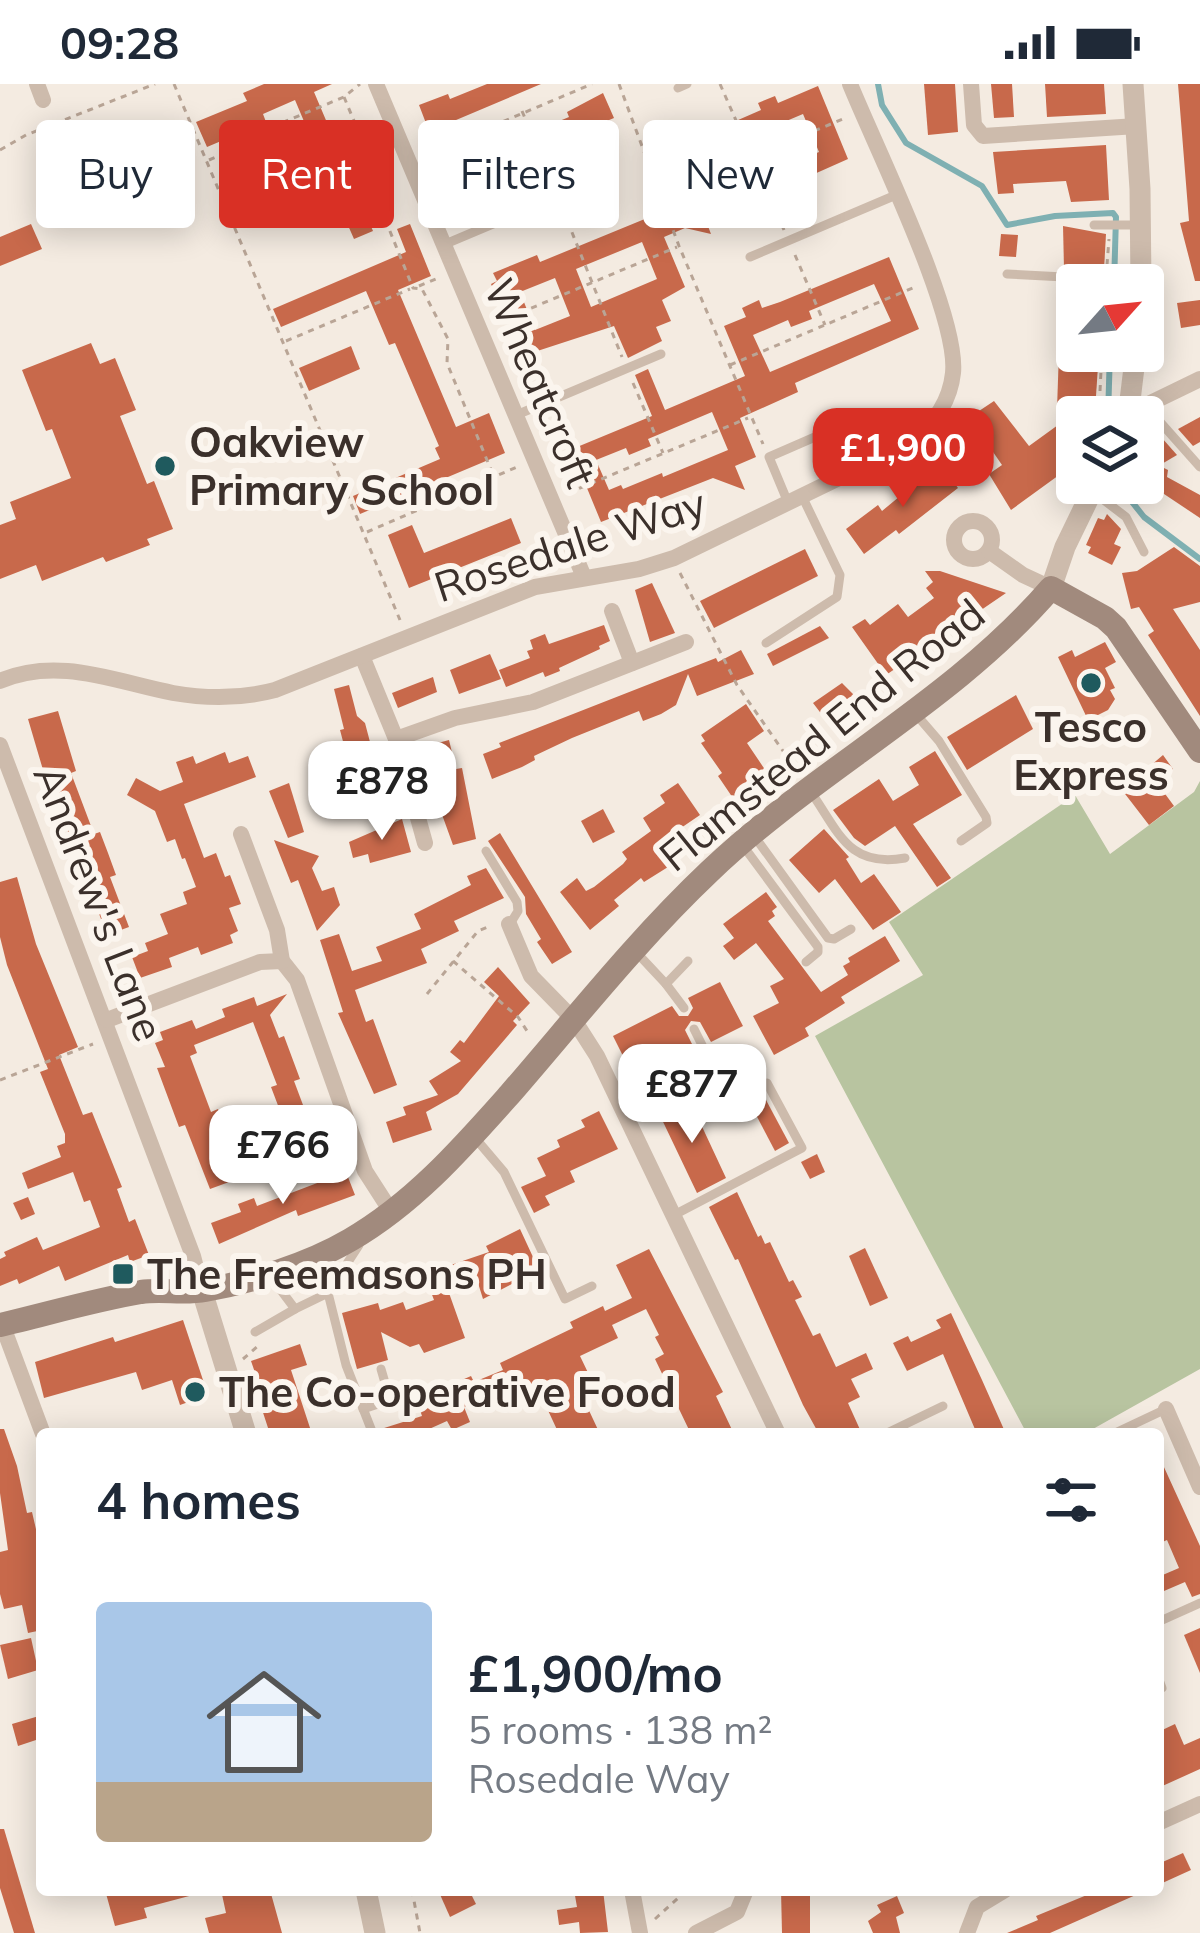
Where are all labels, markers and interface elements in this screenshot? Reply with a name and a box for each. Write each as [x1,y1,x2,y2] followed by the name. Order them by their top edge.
[60,14,179,70] text: 09:28
[36,120,195,228] chip: Buy
[219,120,394,228] chip: Rent
[418,120,619,228] chip: Filters
[643,120,817,228] chip: New
[1056,264,1164,372] north arrow
[1056,264,1164,504] map controls
[473,271,608,495] street label: Wheatcroft
[1056,396,1164,504] button: layers
[805,408,1001,510] pin: £1,900
[189,415,494,516] place label: Oakview Primary School
[840,422,966,471] text: £1,900
[152,453,178,479] marker: Oakview Primary School
[428,476,712,613] street label: Rosedale Way
[648,587,995,882] street label: Flamstead End Road
[1078,670,1104,696] marker: Tesco Express
[1013,700,1169,801] place label: Tesco Express
[311,741,453,843] pin: £878
[335,755,429,804] text: £878
[23,757,176,1048] street label: Andrew's Lane
[621,1044,763,1146] pin: £877
[645,1058,739,1107] text: £877
[212,1105,354,1207] pin: £766
[236,1119,330,1168] text: £766
[147,1247,547,1300] place label: The Freemasons PH
[110,1261,136,1287] marker: The Freemasons PH
[219,1365,676,1418] place label: The Co-operative Food
[182,1379,208,1405] marker: The Co-operative Food
[1038,1467,1104,1533] icon: filters
[96,1468,301,1532] text: 4 homes
[468,1641,723,1705] text: £1,900/mo
[192,1650,336,1794] icon: home
[468,1705,772,1754] text: 5 rooms · 138 m²
[468,1754,730,1803] text: Rosedale Way

